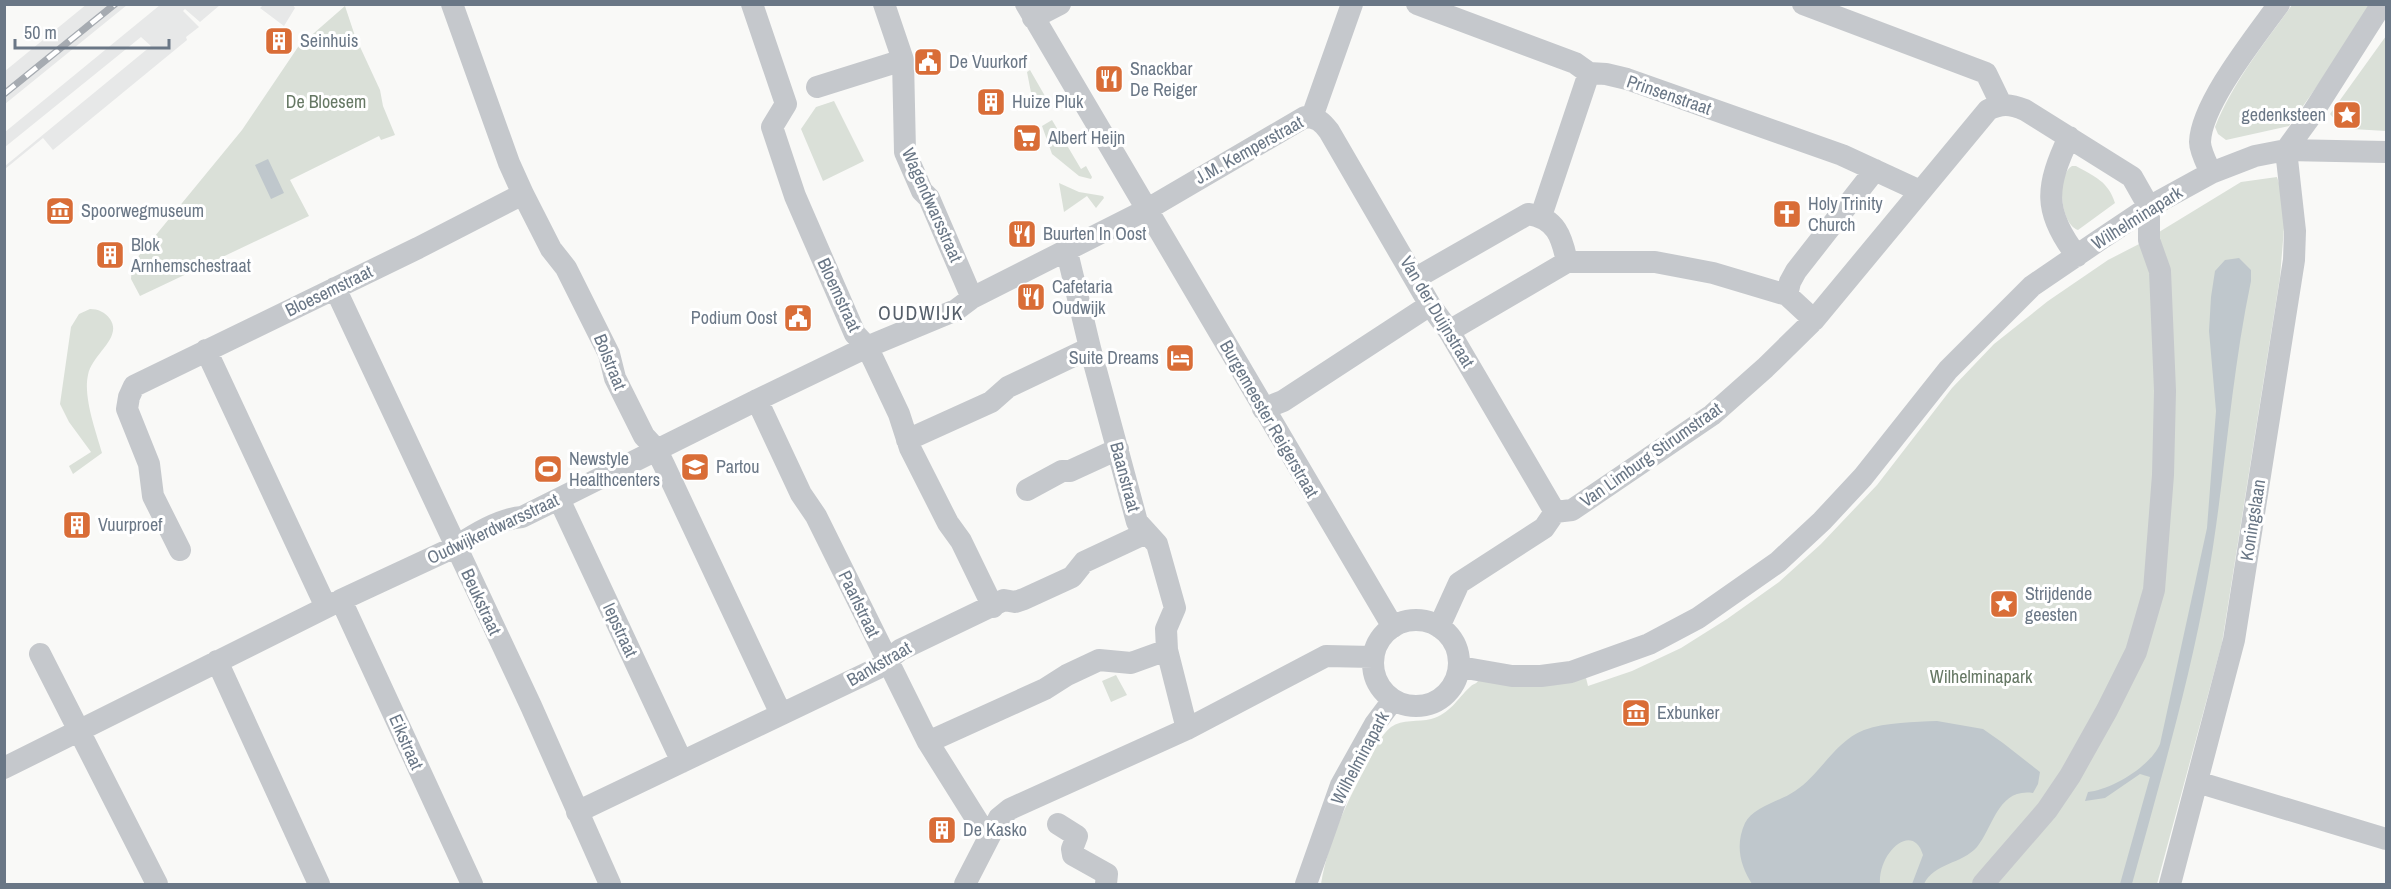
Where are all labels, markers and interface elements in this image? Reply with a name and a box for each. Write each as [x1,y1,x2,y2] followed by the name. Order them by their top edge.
[15,12,170,50] scale bar
[24,20,57,45] text: 50 m
[263,25,295,57] building icon: Seinhuis
[300,28,358,53] place label: Seinhuis
[912,46,944,78] public building icon: De Vuurkorf
[949,49,1028,74] place label: De Vuurkorf
[1130,56,1197,102] place label: Snackbar De Reiger
[1093,63,1125,95] restaurant icon: Snackbar De Reiger
[1624,68,1715,121] street label: Prinsenstraat
[975,86,1007,118] building icon: Huize Pluk
[286,89,366,114] park label: De Bloesem
[1012,89,1084,114] place label: Huize Pluk
[2331,99,2363,131] place icon: gedenksteen
[2241,102,2326,127] place label: gedenksteen
[1190,109,1308,190] street label: J.M. Kemperstraat
[1011,122,1043,154] supermarket icon: Albert Heijn
[1047,125,1125,150] place label: Albert Heijn
[896,144,969,266] street label: Wagendwarsstraat
[2087,179,2187,255] street label: Wilhelminapark
[1808,191,1883,237] place label: Holy Trinity Church
[44,195,76,227] museum icon: Spoorwegmuseum
[81,198,204,223] place label: Spoorwegmuseum
[1771,198,1803,230] church icon: Holy Trinity Church
[1006,218,1038,250] restaurant icon: Buurten In Oost
[1043,221,1146,246] place label: Buurten In Oost
[130,232,251,278] place label: Blok Arnhemschestraat
[94,239,126,271] building icon: Blok Arnhemschestraat
[1394,251,1481,372] street label: Van der Duijnstraat
[811,254,867,336] street label: Bloemstraat
[281,259,377,322] street label: Bloesemstraat
[1052,274,1113,320] place label: Cafetaria Oudwijk
[1015,281,1047,313] restaurant icon: Cafetaria Oudwijk
[878,299,964,326] district label: OUDWIJK
[782,302,814,334] public building icon: Podium Oost
[691,305,777,330] place label: Podium Oost
[588,330,633,393] street label: Bolstraat
[1214,335,1325,502] street label: Burgemeester Reigerstraat
[1164,342,1196,374] hotel icon: Suite Dreams
[1069,345,1159,370] place label: Suite Dreams
[1575,396,1727,513] street label: Van Limburg Stirumstraat
[1104,439,1147,515] street label: Baanstraat
[569,446,660,492] place label: Newstyle Healthcenters
[679,451,711,483] school or university icon: Partou
[532,453,564,485] sports icon: Newstyle Healthcenters
[716,454,760,479] place label: Partou
[2234,477,2271,562] street label: Koningslaan
[423,487,563,570] street label: Oudwijkerdwarsstraat
[61,509,93,541] building icon: Vuurproef
[98,512,163,537] place label: Vuurproef
[455,565,508,639] street label: Beukstraat
[833,566,886,641] street label: Paarlstraat
[2025,581,2092,627] place label: Strijdende geesten
[1988,588,2020,620] place icon: Strijdende geesten
[597,598,644,661] street label: Iepstraat
[842,635,916,692] street label: Bankstraat
[1930,664,2033,689] park label: Wilhelminapark
[1620,697,1652,729] museum icon: Exbunker
[1657,700,1719,725] place label: Exbunker
[1324,706,1395,809] street label: Wilhelminapark
[383,710,430,773] street label: Eikstraat
[926,814,958,846] building icon: De Kasko
[963,817,1027,842] place label: De Kasko

